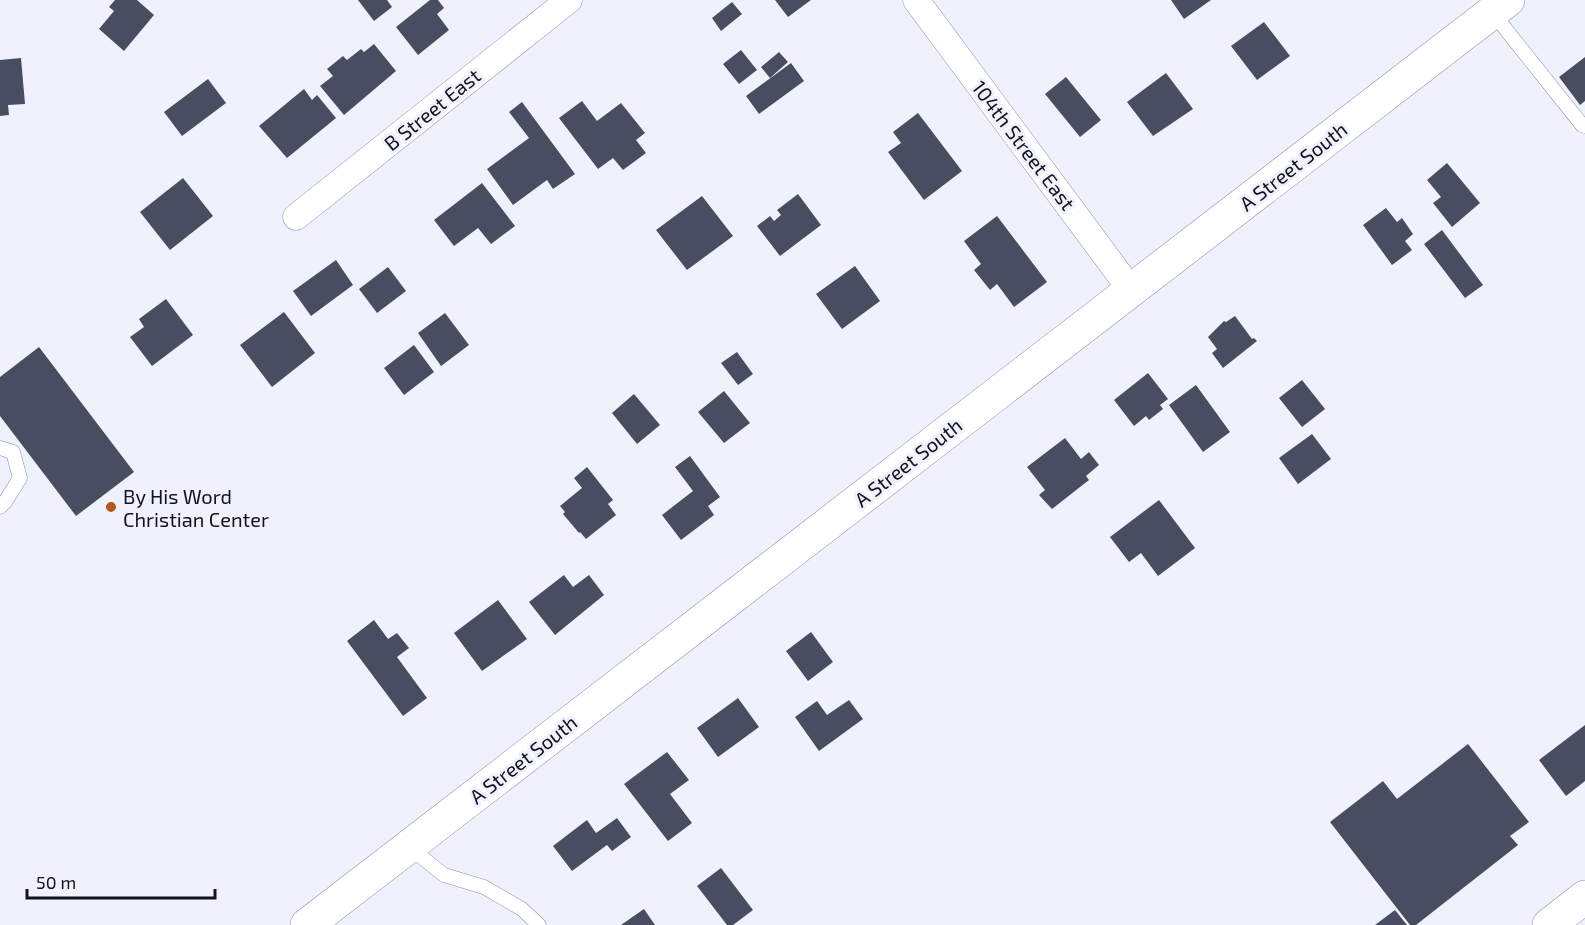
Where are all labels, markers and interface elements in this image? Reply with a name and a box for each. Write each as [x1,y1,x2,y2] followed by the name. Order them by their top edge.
[379,63,485,155] street label: B Street East
[967,75,1081,215] street label: 104th Street East
[1235,117,1351,215] street label: A Street South
[850,413,966,511] street label: A Street South
[123,484,269,531] place label: By His Word Christian Center
[104,500,118,514] marker: By His Word Christian Center
[465,710,581,808] street label: A Street South
[27,862,214,900] scale bar
[36,871,76,893] text: 50 m

